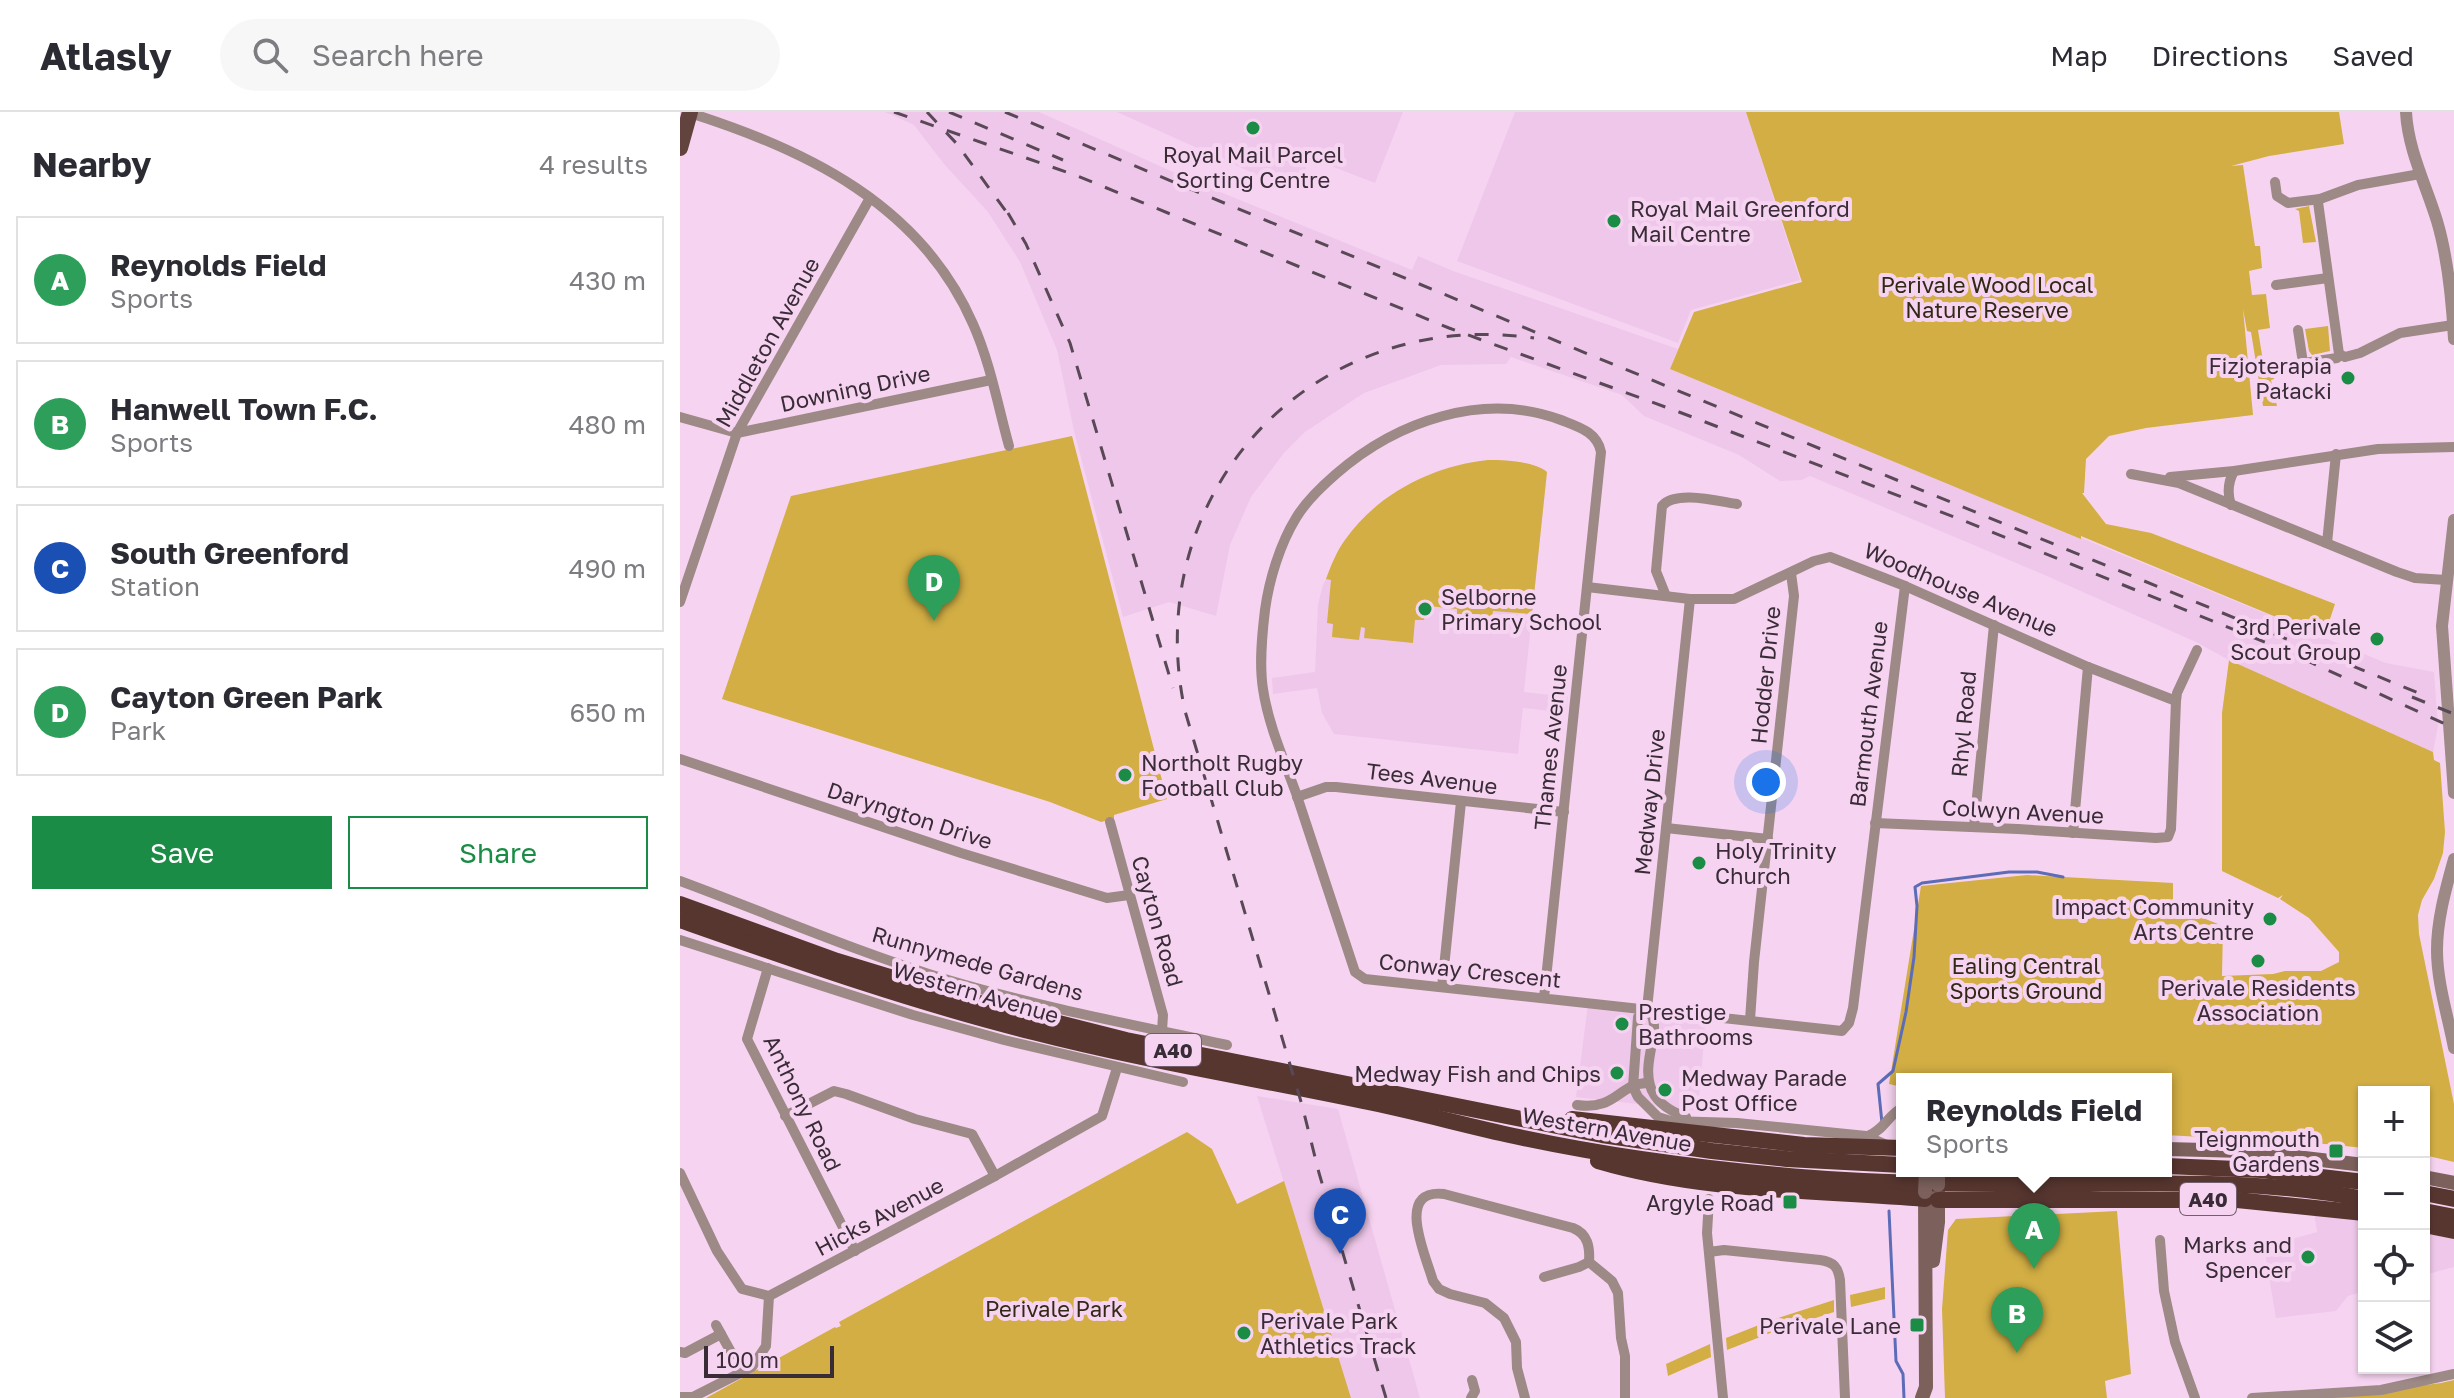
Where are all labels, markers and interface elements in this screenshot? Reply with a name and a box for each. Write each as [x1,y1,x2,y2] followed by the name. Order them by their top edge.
[220,19,780,91] search box
[40,33,172,78] text: Atlasly
[248,33,292,77] icon: search
[312,37,484,73] text: Search here
[2050,39,2107,72] text: Map
[2151,39,2288,72] text: Directions
[2332,39,2414,72] text: Saved
[1244,119,1262,137] marker: Royal Mail Parcel Sorting Centre
[1163,141,1343,193] place label: Royal Mail Parcel Sorting Centre
[32,144,152,184] text: Nearby
[539,149,648,180] text: 4 results
[1630,195,1850,247] place label: Royal Mail Greenford Mail Centre
[1605,212,1623,230] marker: Royal Mail Greenford Mail Centre
[110,247,326,283] text: Reynolds Field
[709,252,825,432] street label: Middleton Avenue
[51,265,69,296] text: A
[569,265,646,296] text: 430 m
[1880,271,2094,323] park label: Perivale Wood Local Nature Reserve
[110,283,193,314] text: Sports
[2208,352,2332,404] place label: Fizjoterapia Pałacki
[778,359,932,417] street label: Downing Drive
[2339,369,2357,387] marker: Fizjoterapia Pałacki
[110,391,378,427] text: Hanwell Town F.C.
[51,409,69,440] text: B
[569,409,646,440] text: 480 m
[110,427,193,458] text: Sports
[110,535,349,571] text: South Greenford
[1860,536,2062,642] street label: Woodhouse Avenue
[51,553,69,584] text: C
[569,553,646,584] text: 490 m
[908,555,960,621] pin: D
[110,571,200,602] text: Station
[1441,583,1602,635] place label: Selborne Primary School
[1416,600,1434,618] marker: Selborne Primary School
[1744,605,1786,745] street label: Hodder Drive
[2230,613,2361,665] place label: 3rd Perivale Scout Group
[1843,619,1893,809] street label: Barmouth Avenue
[2368,630,2386,648] marker: 3rd Perivale Scout Group
[1528,663,1572,831] street label: Thames Avenue
[1945,670,1981,778] street label: Rhyl Road
[110,679,383,715] text: Cayton Green Park
[51,697,69,728] text: D
[570,697,646,728] text: 650 m
[110,715,166,746] text: Park
[1628,728,1670,876] street label: Medway Drive
[1141,749,1303,801] place label: Northolt Rugby Football Club
[1365,757,1499,799] street label: Tees Avenue
[1746,762,1786,802] your location
[1116,766,1134,784] marker: Northolt Rugby Football Club
[824,776,996,854] street label: Daryngton Drive
[1941,793,2105,829] street label: Colwyn Avenue
[32,816,332,889] button: Save
[348,816,648,889] button: Share
[1715,837,1836,889] place label: Holy Trinity Church
[1126,852,1190,990] street label: Cayton Road
[1690,854,1708,872] marker: Holy Trinity Church
[2054,893,2254,945] place label: Impact Community Arts Centre
[2261,910,2279,928] marker: Impact Community Arts Centre
[869,920,1087,1006] street label: Runnymede Gardens
[1377,947,1563,993] street label: Conway Crescent
[1949,952,2103,1004] park label: Ealing Central Sports Ground
[2249,952,2267,970] marker: Perivale Residents Association
[890,955,1062,1029] street label: Western Avenue
[2160,974,2356,1026] place label: Perivale Residents Association
[1638,998,1753,1050] place label: Prestige Bathrooms
[1613,1015,1631,1033] marker: Prestige Bathrooms
[758,1030,848,1176] street label: Anthony Road
[1145,1034,1201,1066] road number: A40
[1354,1060,1601,1087] place label: Medway Fish and Chips
[1608,1064,1626,1082] marker: Medway Fish and Chips
[1681,1064,1847,1116] place label: Medway Parade Post Office
[1896,1073,2172,1177] popup
[1656,1081,1674,1099] marker: Medway Parade Post Office
[2358,1086,2430,1374] map controls
[2358,1086,2430,1158] button: +
[1926,1092,2142,1128] text: Reynolds Field
[1520,1101,1694,1157] street label: Western Avenue
[2194,1125,2320,1177] place label: Teignmouth Gardens
[1926,1128,2009,1159] text: Sports
[2327,1142,2345,1160] marker: Teignmouth Gardens
[2358,1158,2430,1230] button: −
[810,1171,948,1261] street label: Hicks Avenue
[2180,1183,2236,1215] road number: A40
[1314,1188,1366,1254] pin: C
[1646,1189,1774,1216] place label: Argyle Road
[1781,1193,1799,1211] marker: Argyle Road
[2008,1203,2060,1269] pin: A
[2358,1230,2430,1302] button: locate
[2183,1231,2292,1283] place label: Marks and Spencer
[2299,1248,2317,1266] marker: Marks and Spencer
[1991,1287,2043,1353] pin: B
[985,1295,1123,1322] park label: Perivale Park
[2358,1302,2430,1374] button: layers
[1260,1307,1417,1359] place label: Perivale Park Athletics Track
[1759,1312,1901,1339] place label: Perivale Lane
[1908,1316,1926,1334] marker: Perivale Lane
[1235,1324,1253,1342] marker: Perivale Park Athletics Track
[704,1342,834,1378] scale bar
[716,1346,779,1373] text: 100 m

